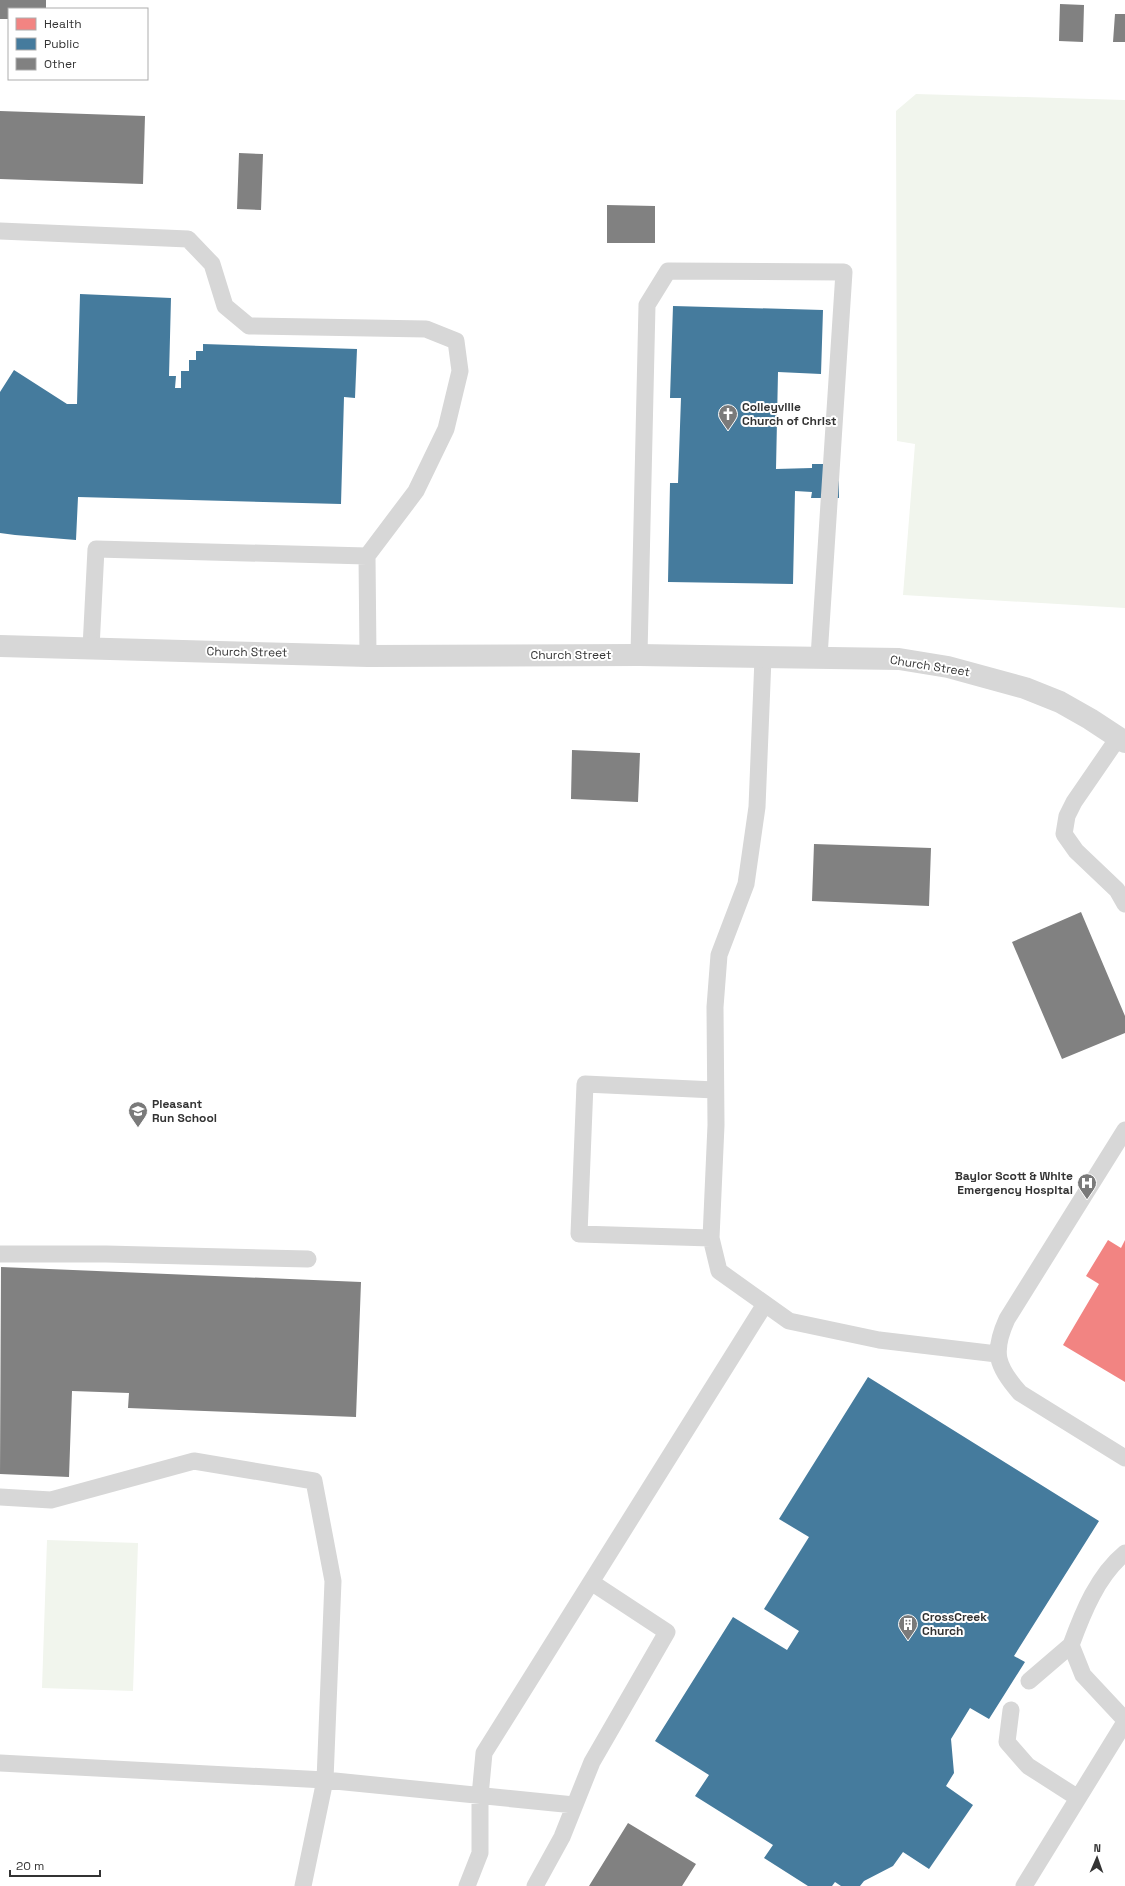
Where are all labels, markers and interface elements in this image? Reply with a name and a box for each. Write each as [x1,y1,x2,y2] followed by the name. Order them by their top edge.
[8,8,148,80] legend
[44,16,82,32] text: Health
[44,36,79,52] text: Public
[44,56,77,72] text: Other
[742,399,837,429] place label: Colleyville Church of Christ
[717,403,739,431] church icon: Colleyville Church of Christ
[206,643,288,661] street label: Church Street
[531,647,611,663] street label: Church Street
[889,652,971,680] street label: Church Street
[152,1096,217,1126] place label: Pleasant Run School
[127,1100,149,1128] school or university icon: Pleasant Run School
[955,1168,1073,1198] place label: Baylor Scott & White Emergency Hospital
[1076,1172,1098,1200] hospital icon: Baylor Scott & White Emergency Hospital
[922,1609,987,1639] place label: CrossCreek Church
[897,1613,919,1641] building icon: CrossCreek Church
[1077,1838,1117,1878] north arrow
[1093,1841,1101,1855] text: N
[10,1852,100,1878] scale bar
[16,1858,44,1874] text: 20 m

